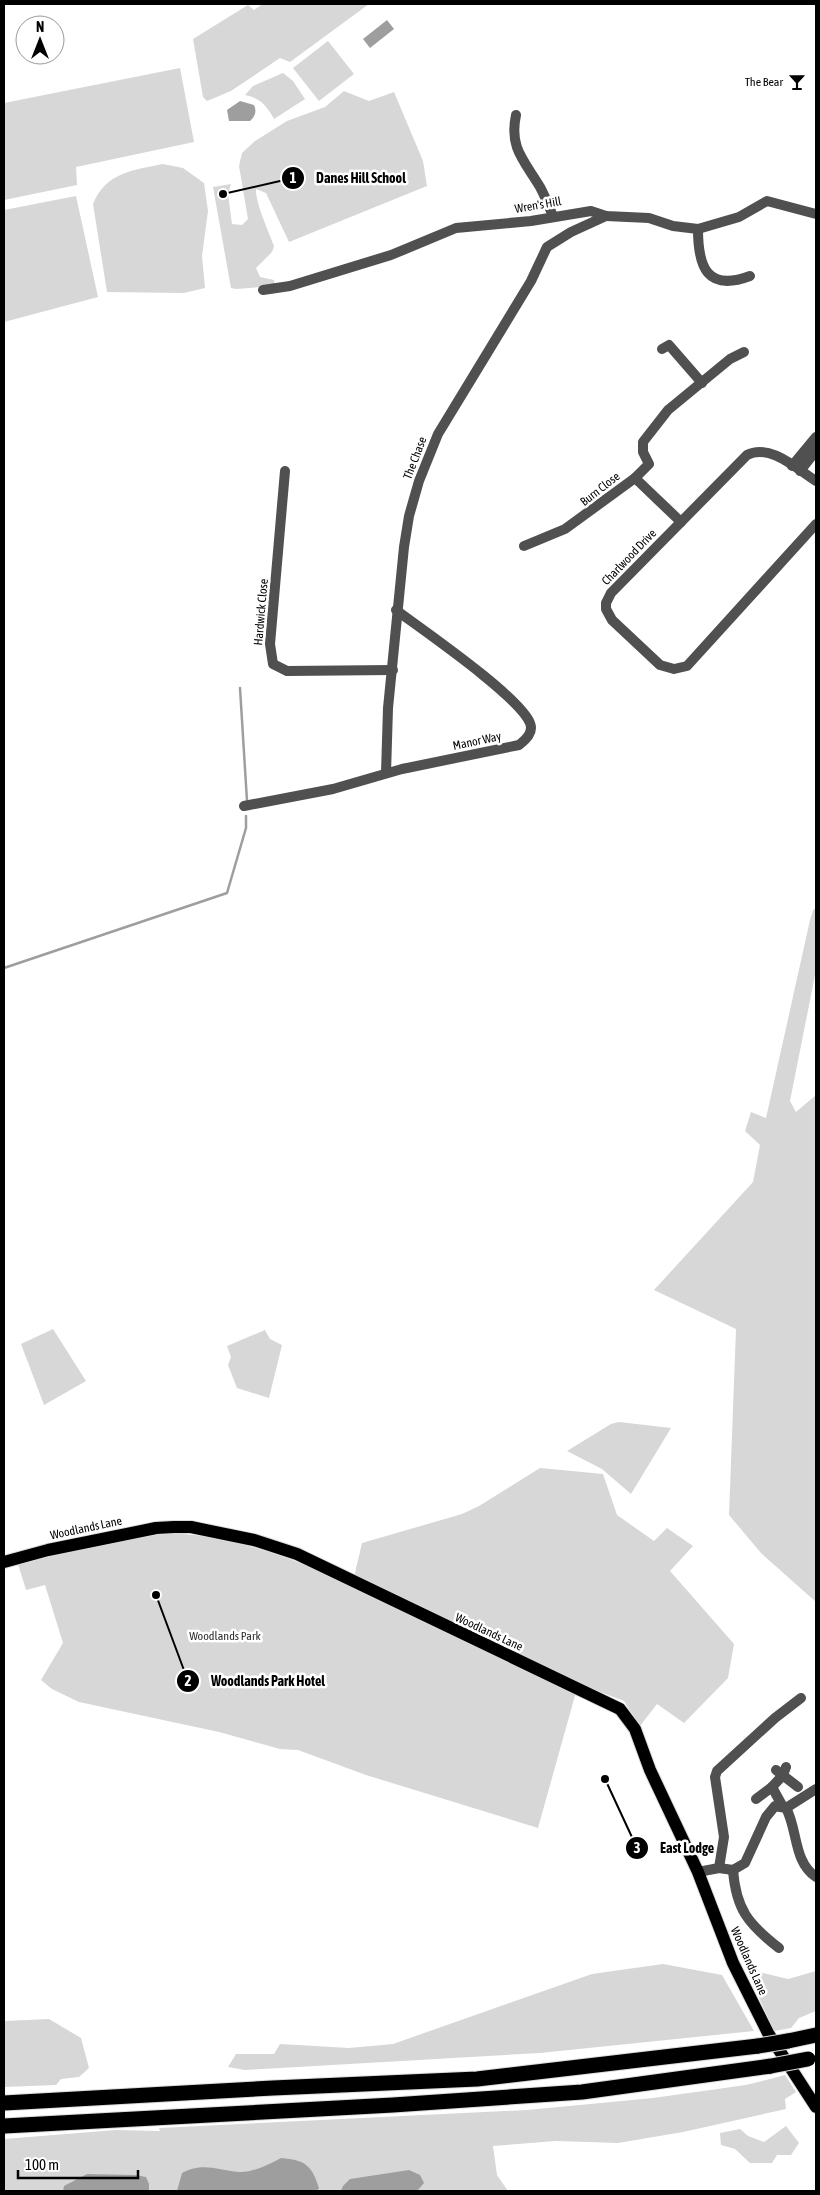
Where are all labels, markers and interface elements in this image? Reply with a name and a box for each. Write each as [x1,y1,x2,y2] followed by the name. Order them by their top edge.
[15,15,65,65] north arrow
[36,19,44,35] text: N
[787,72,807,92] bar icon: The Bear
[745,75,783,89] place label: The Bear
[281,163,416,192] callout: Danes Hill School
[289,169,297,186] text: 1
[316,170,406,186] text: Danes Hill School
[514,194,563,216] street label: Wren's Hill
[401,435,429,481] street label: The Chase
[577,469,623,509] street label: Burn Close
[599,526,659,588] street label: Charlwood Drive
[251,578,271,646] street label: Hardwick Close
[452,729,503,753] street label: Manor Way
[49,1514,123,1542] street label: Woodlands Lane
[453,1610,525,1654] street label: Woodlands Lane
[189,1629,261,1643] park label: Woodlands Park
[176,1667,335,1696] callout: Woodlands Park Hotel
[184,1672,192,1689] text: 2
[210,1673,325,1689] text: Woodlands Park Hotel
[625,1833,724,1862] callout: East Lodge
[633,1839,641,1856] text: 3
[660,1840,714,1856] text: East Lodge
[728,1925,770,1997] street label: Woodlands Lane
[18,2148,138,2180] scale bar
[25,2156,59,2173] text: 100 m

